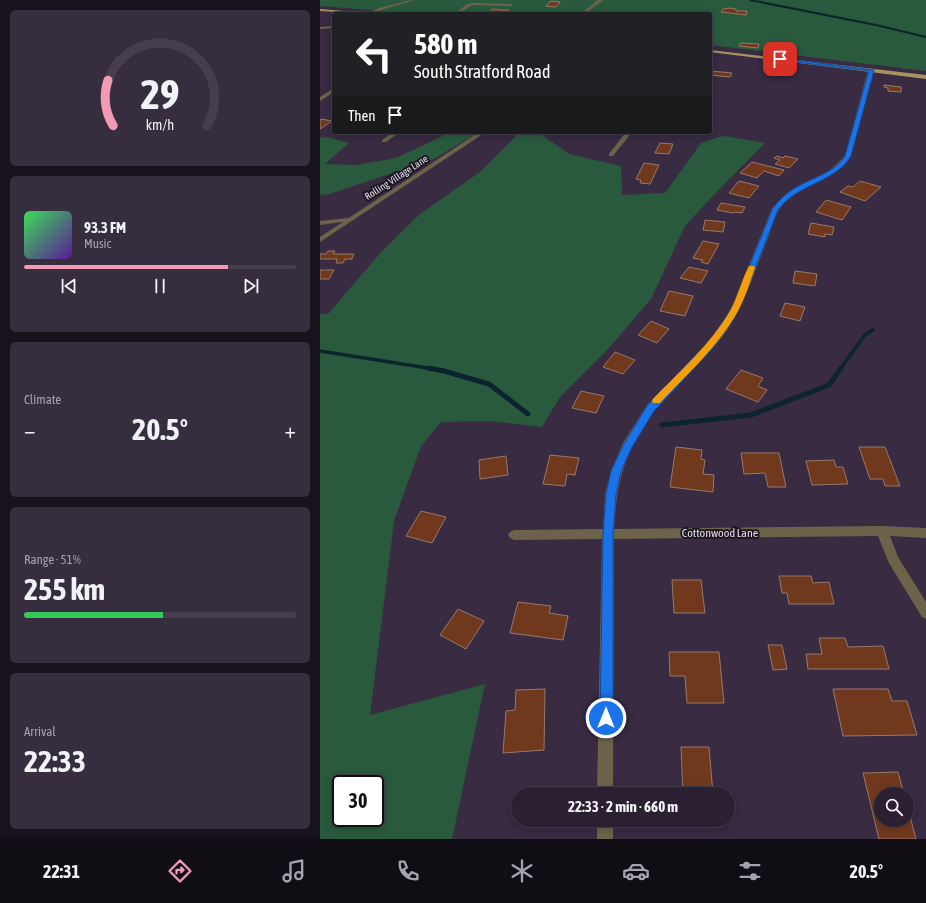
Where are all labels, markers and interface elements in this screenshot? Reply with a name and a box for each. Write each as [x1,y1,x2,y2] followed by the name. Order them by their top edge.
[348,28,400,80] icon: left
[414,28,477,60] text: 580 m
[763,42,797,76] pin
[769,48,791,70] icon: arrive
[414,61,550,82] text: South Stratford Road
[140,70,180,118] text: 29
[384,104,406,126] icon: arrive
[348,107,376,124] text: Then
[146,116,174,132] text: km/h
[363,153,430,202] street label: Rolling Village Lane
[84,219,126,236] text: 93.3 FM
[84,236,111,251] text: Music
[58,275,80,297] icon: previous
[149,275,171,297] icon: pause
[240,275,262,297] icon: next
[24,392,61,407] text: Climate
[132,412,188,446] text: 20.5°
[24,417,35,443] text: −
[285,417,296,443] text: +
[682,526,758,540] street label: Cottonwood Lane
[24,552,81,567] text: Range · 51%
[24,572,105,606] text: 255 km
[585,697,627,739] position arrow
[24,724,56,739] text: Arrival
[24,744,86,778] text: 22:33
[332,775,384,827] speed limit sign: 30
[874,787,914,827] map controls
[874,787,914,827] button: search
[568,798,678,815] text: 22:33 · 2 min · 660 m
[166,857,194,885] icon: directions
[280,857,308,885] icon: music
[394,857,422,885] icon: phone
[508,857,536,885] icon: climate
[622,857,650,885] icon: car
[736,857,764,885] icon: filters
[43,861,80,882] text: 22:31
[849,861,883,882] text: 20.5°

